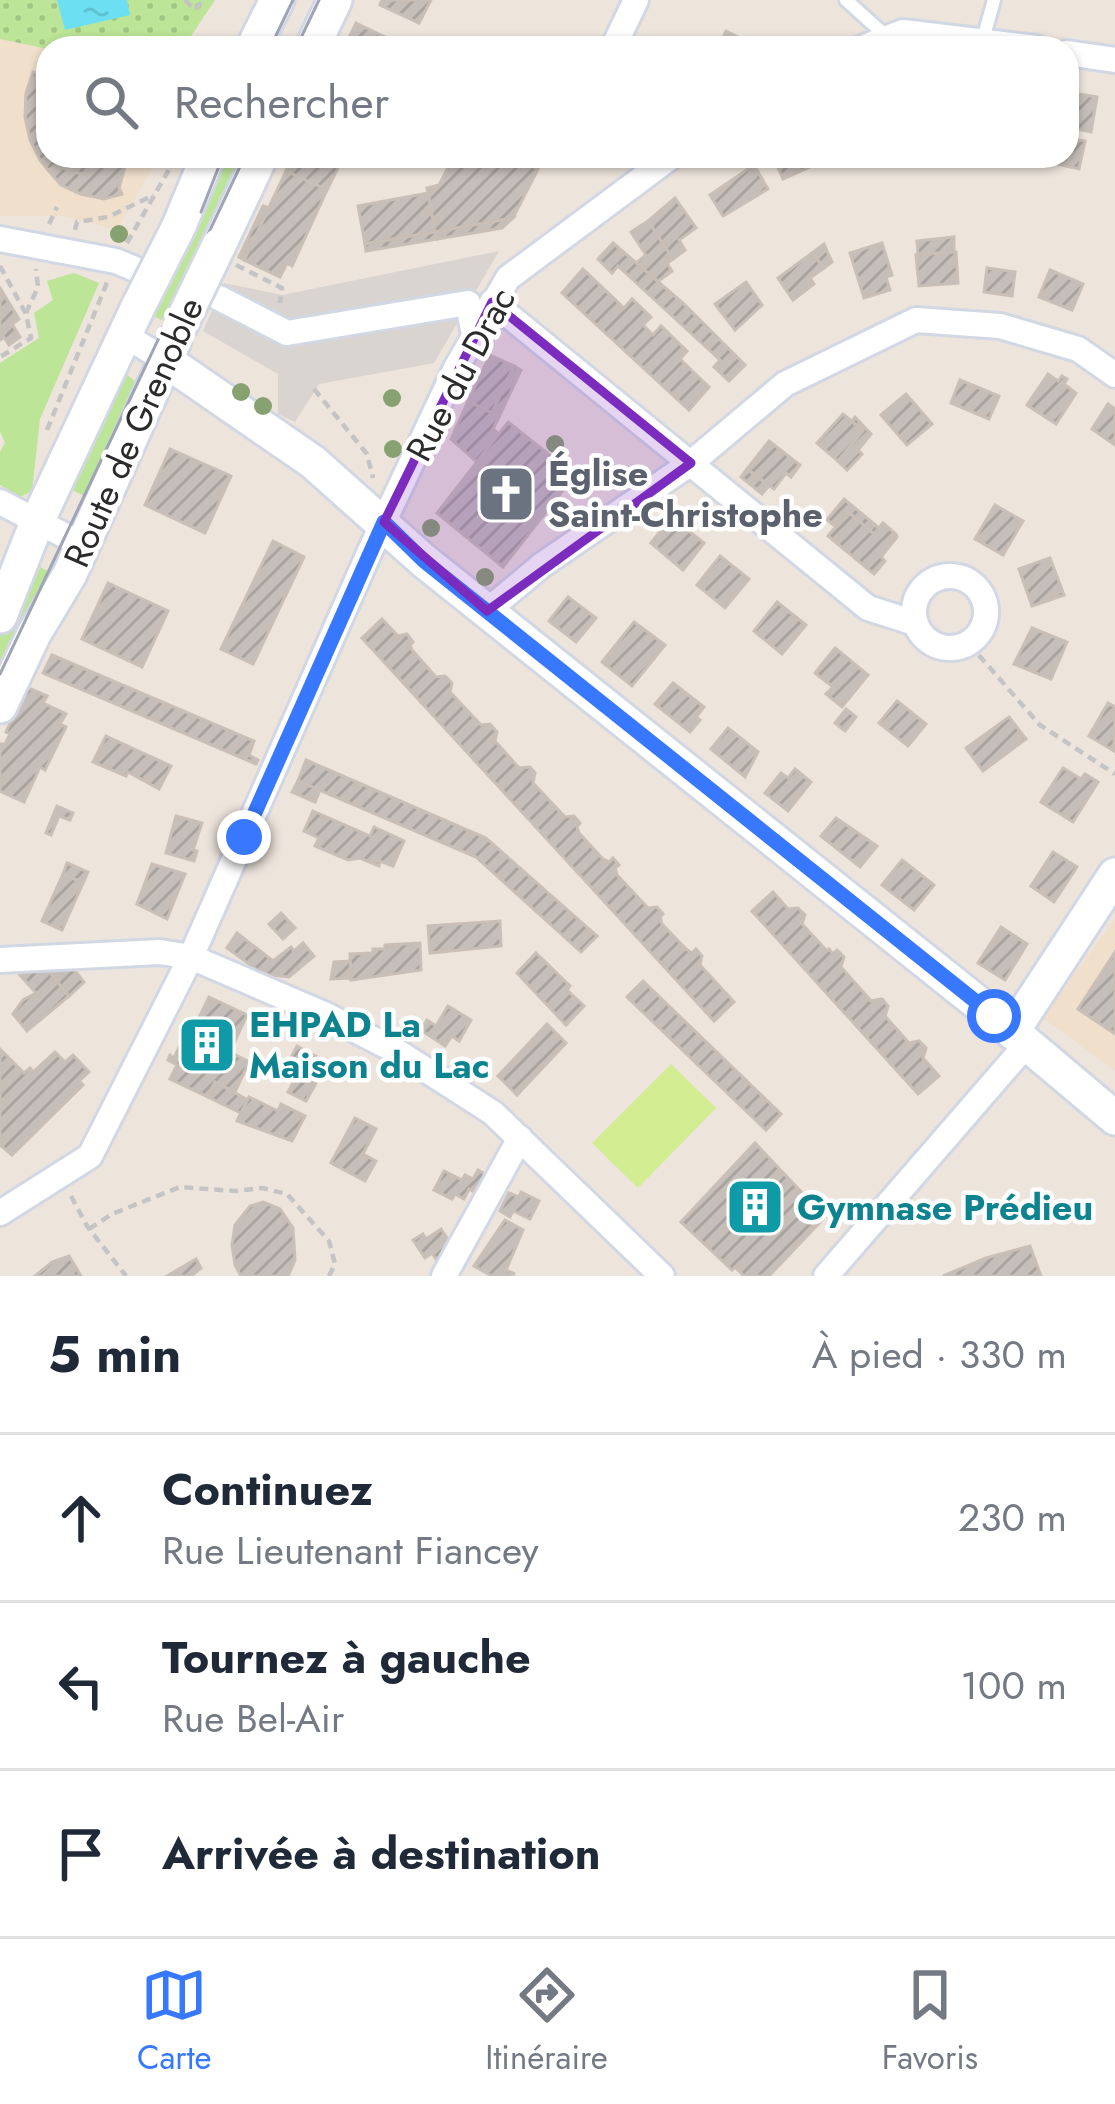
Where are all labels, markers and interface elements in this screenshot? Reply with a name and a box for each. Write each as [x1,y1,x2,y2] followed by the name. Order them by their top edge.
[36,36,1079,168] search box
[78,69,144,135] icon: search
[174,70,389,135] text: Rechercher
[392,278,528,470] street label: Rue du Drac
[50,289,216,575] street label: Route de Grenoble
[548,447,823,540] place label: Église Saint-Christophe
[475,463,537,525] church icon: Église Saint-Christophe
[217,810,271,864] route end
[967,989,1021,1043] route start
[249,998,489,1091] place label: EHPAD La Maison du Lac
[176,1014,238,1076] building icon: EHPAD La Maison du Lac
[724,1176,786,1238] building icon: Gymnase Prédieu
[797,1181,1093,1233] place label: Gymnase Prédieu
[48,1317,181,1391] text: 5 min
[812,1326,1067,1383] text: À pied · 330 m
[162,1457,373,1522] text: Continuez
[48,1485,114,1551] icon: ahead
[958,1489,1067,1546] text: 230 m
[162,1522,539,1579] text: Rue Lieutenant Fiancey
[162,1625,531,1690] text: Tournez à gauche
[48,1653,114,1719] icon: left
[961,1657,1067,1714] text: 100 m
[162,1690,344,1747] text: Rue Bel-Air
[48,1821,114,1887] icon: arrive
[162,1821,601,1886] text: Arrivée à destination
[137,1962,212,2081] tab: Carte
[485,1962,608,2081] tab: Itinéraire
[882,1962,978,2081] tab: Favoris

